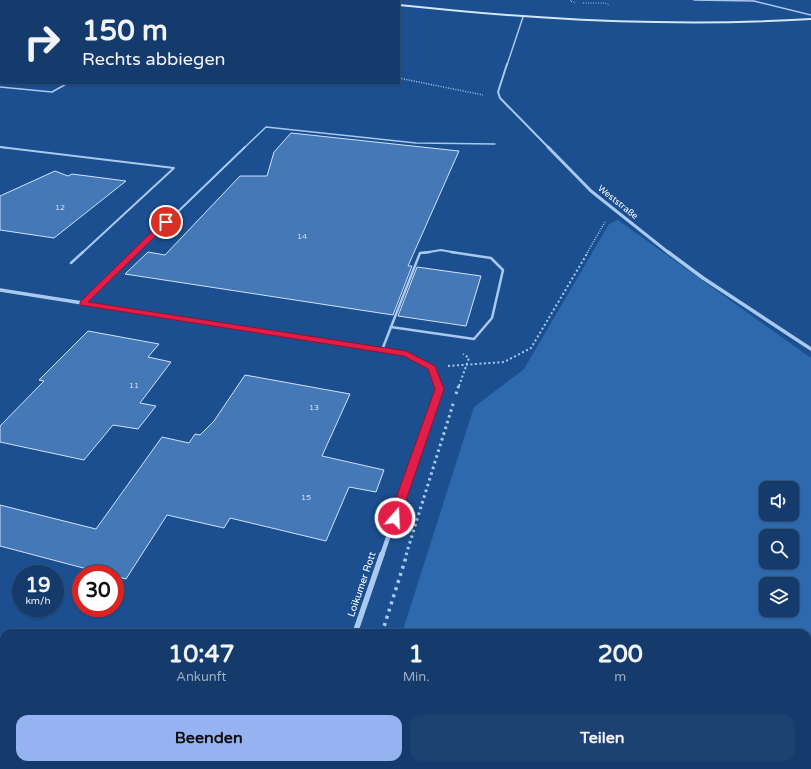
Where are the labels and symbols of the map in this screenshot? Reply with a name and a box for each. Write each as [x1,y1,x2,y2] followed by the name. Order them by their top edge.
[595,183,640,222] street label: Weststraße
[55,203,65,212] house number: 12
[149,205,183,239] pin
[297,232,307,241] house number: 14
[129,381,139,390] house number: 11
[309,403,319,412] house number: 13
[301,493,311,502] house number: 15
[374,497,416,539] position arrow
[345,550,379,618] street label: Loikumer Rott
[72,565,124,617] speed limit sign: 30

